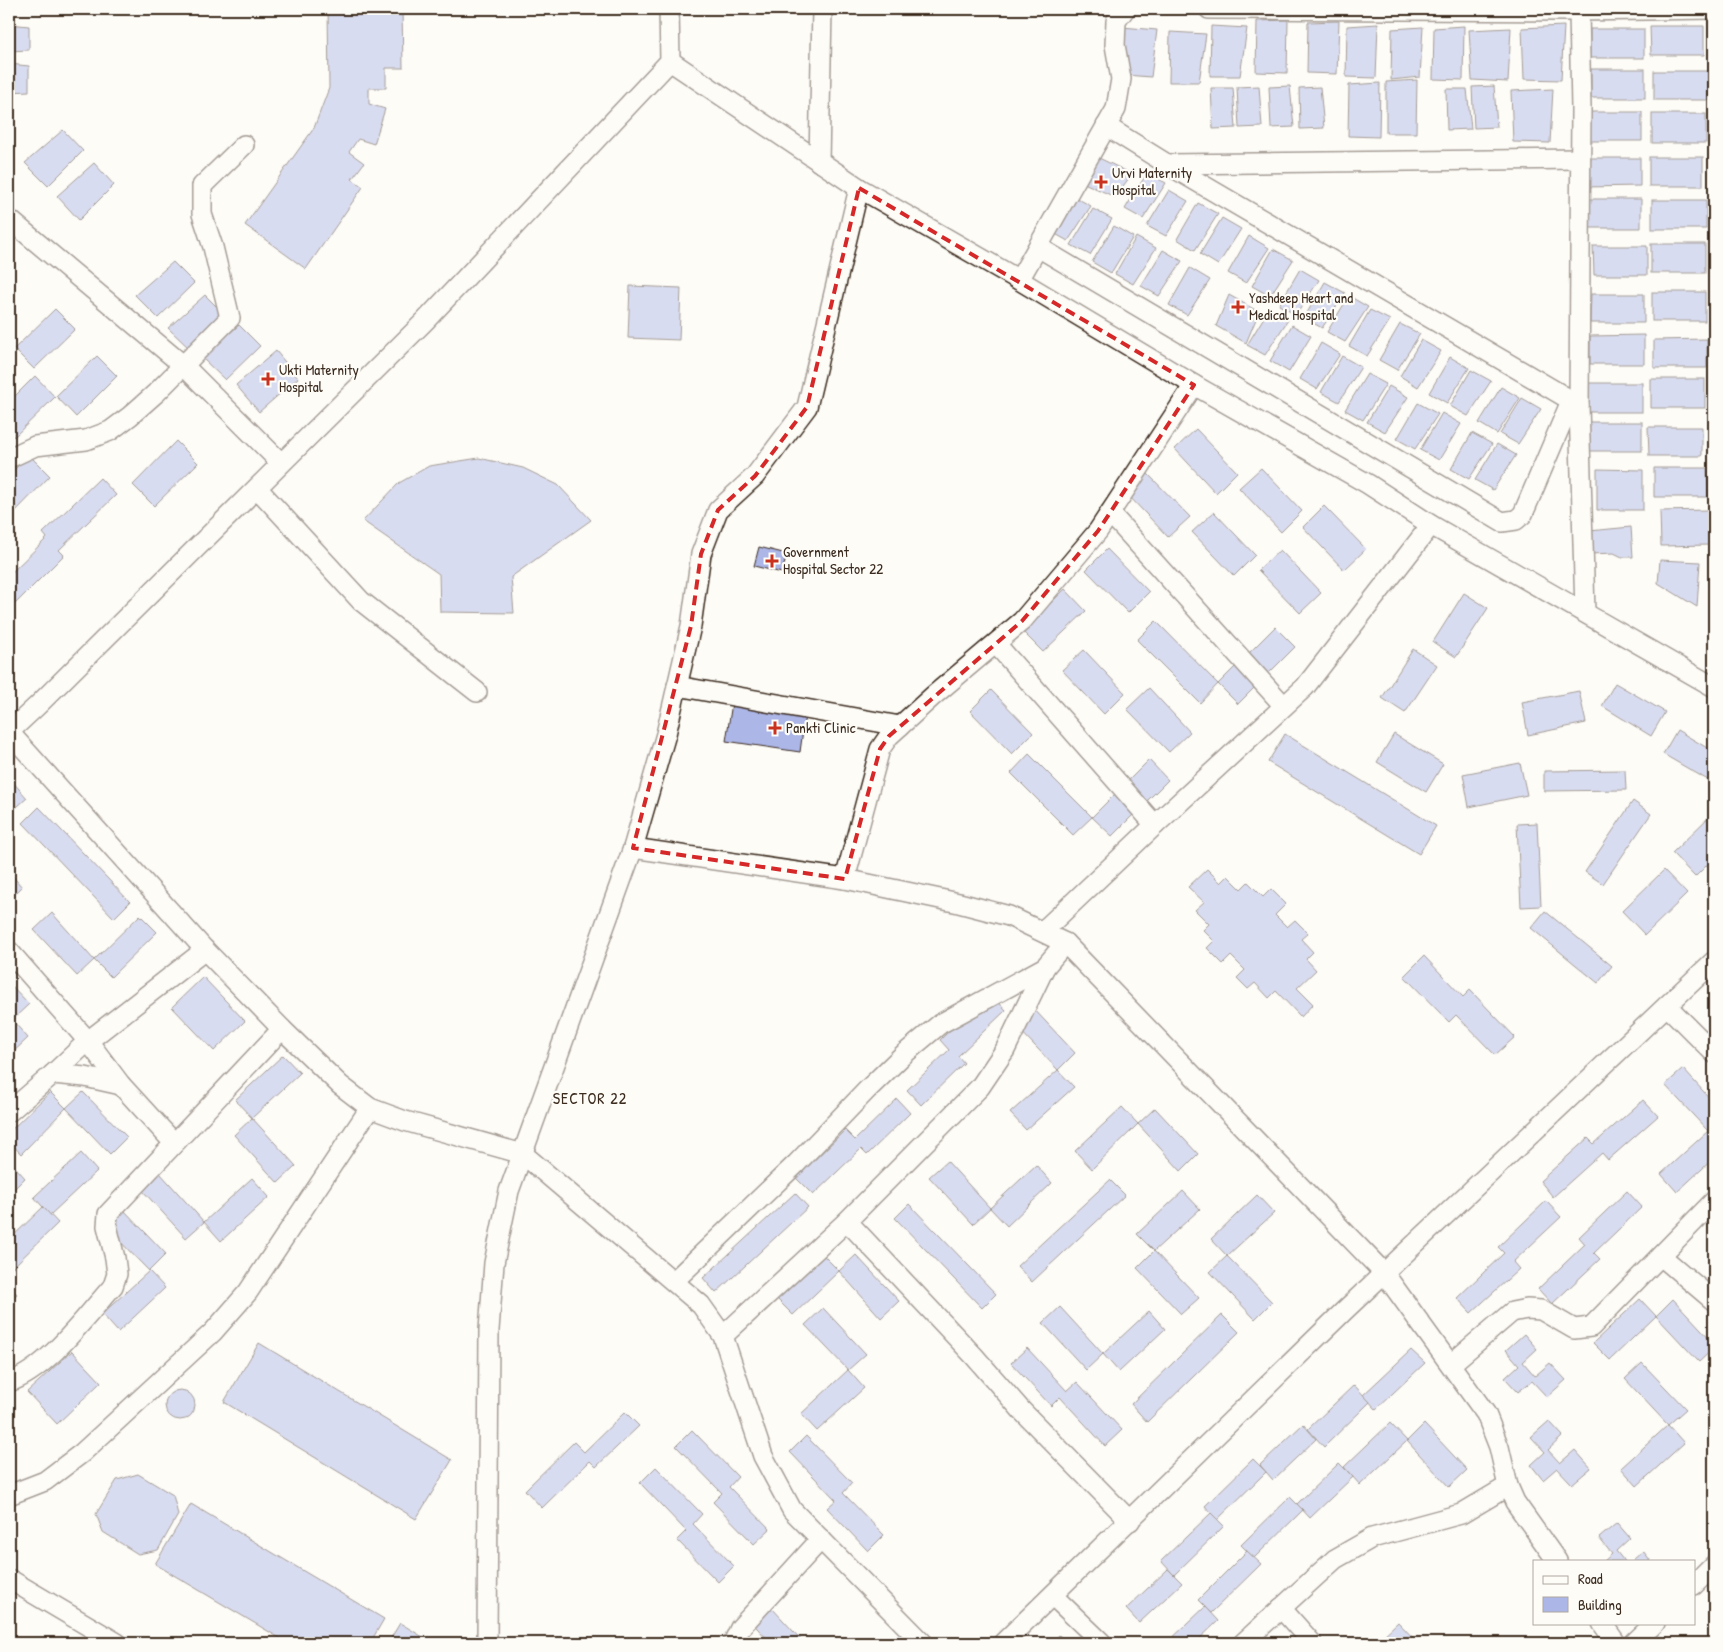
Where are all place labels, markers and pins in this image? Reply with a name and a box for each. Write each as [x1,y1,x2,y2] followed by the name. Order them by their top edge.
[1112,162,1192,200] place label: Urvi Maternity Hospital
[1094,175,1108,189] marker: Urvi Maternity Hospital
[1249,287,1353,325] place label: Yashdeep Heart and Medical Hospital
[1231,300,1245,314] marker: Yashdeep Heart and Medical Hospital
[279,359,359,397] place label: Ukti Maternity Hospital
[261,372,275,386] marker: Ukti Maternity Hospital
[783,541,883,579] place label: Government Hospital Sector 22
[765,554,779,568] marker: Government Hospital Sector 22
[786,717,856,738] place label: Pankti Clinic
[768,721,782,735] marker: Pankti Clinic

